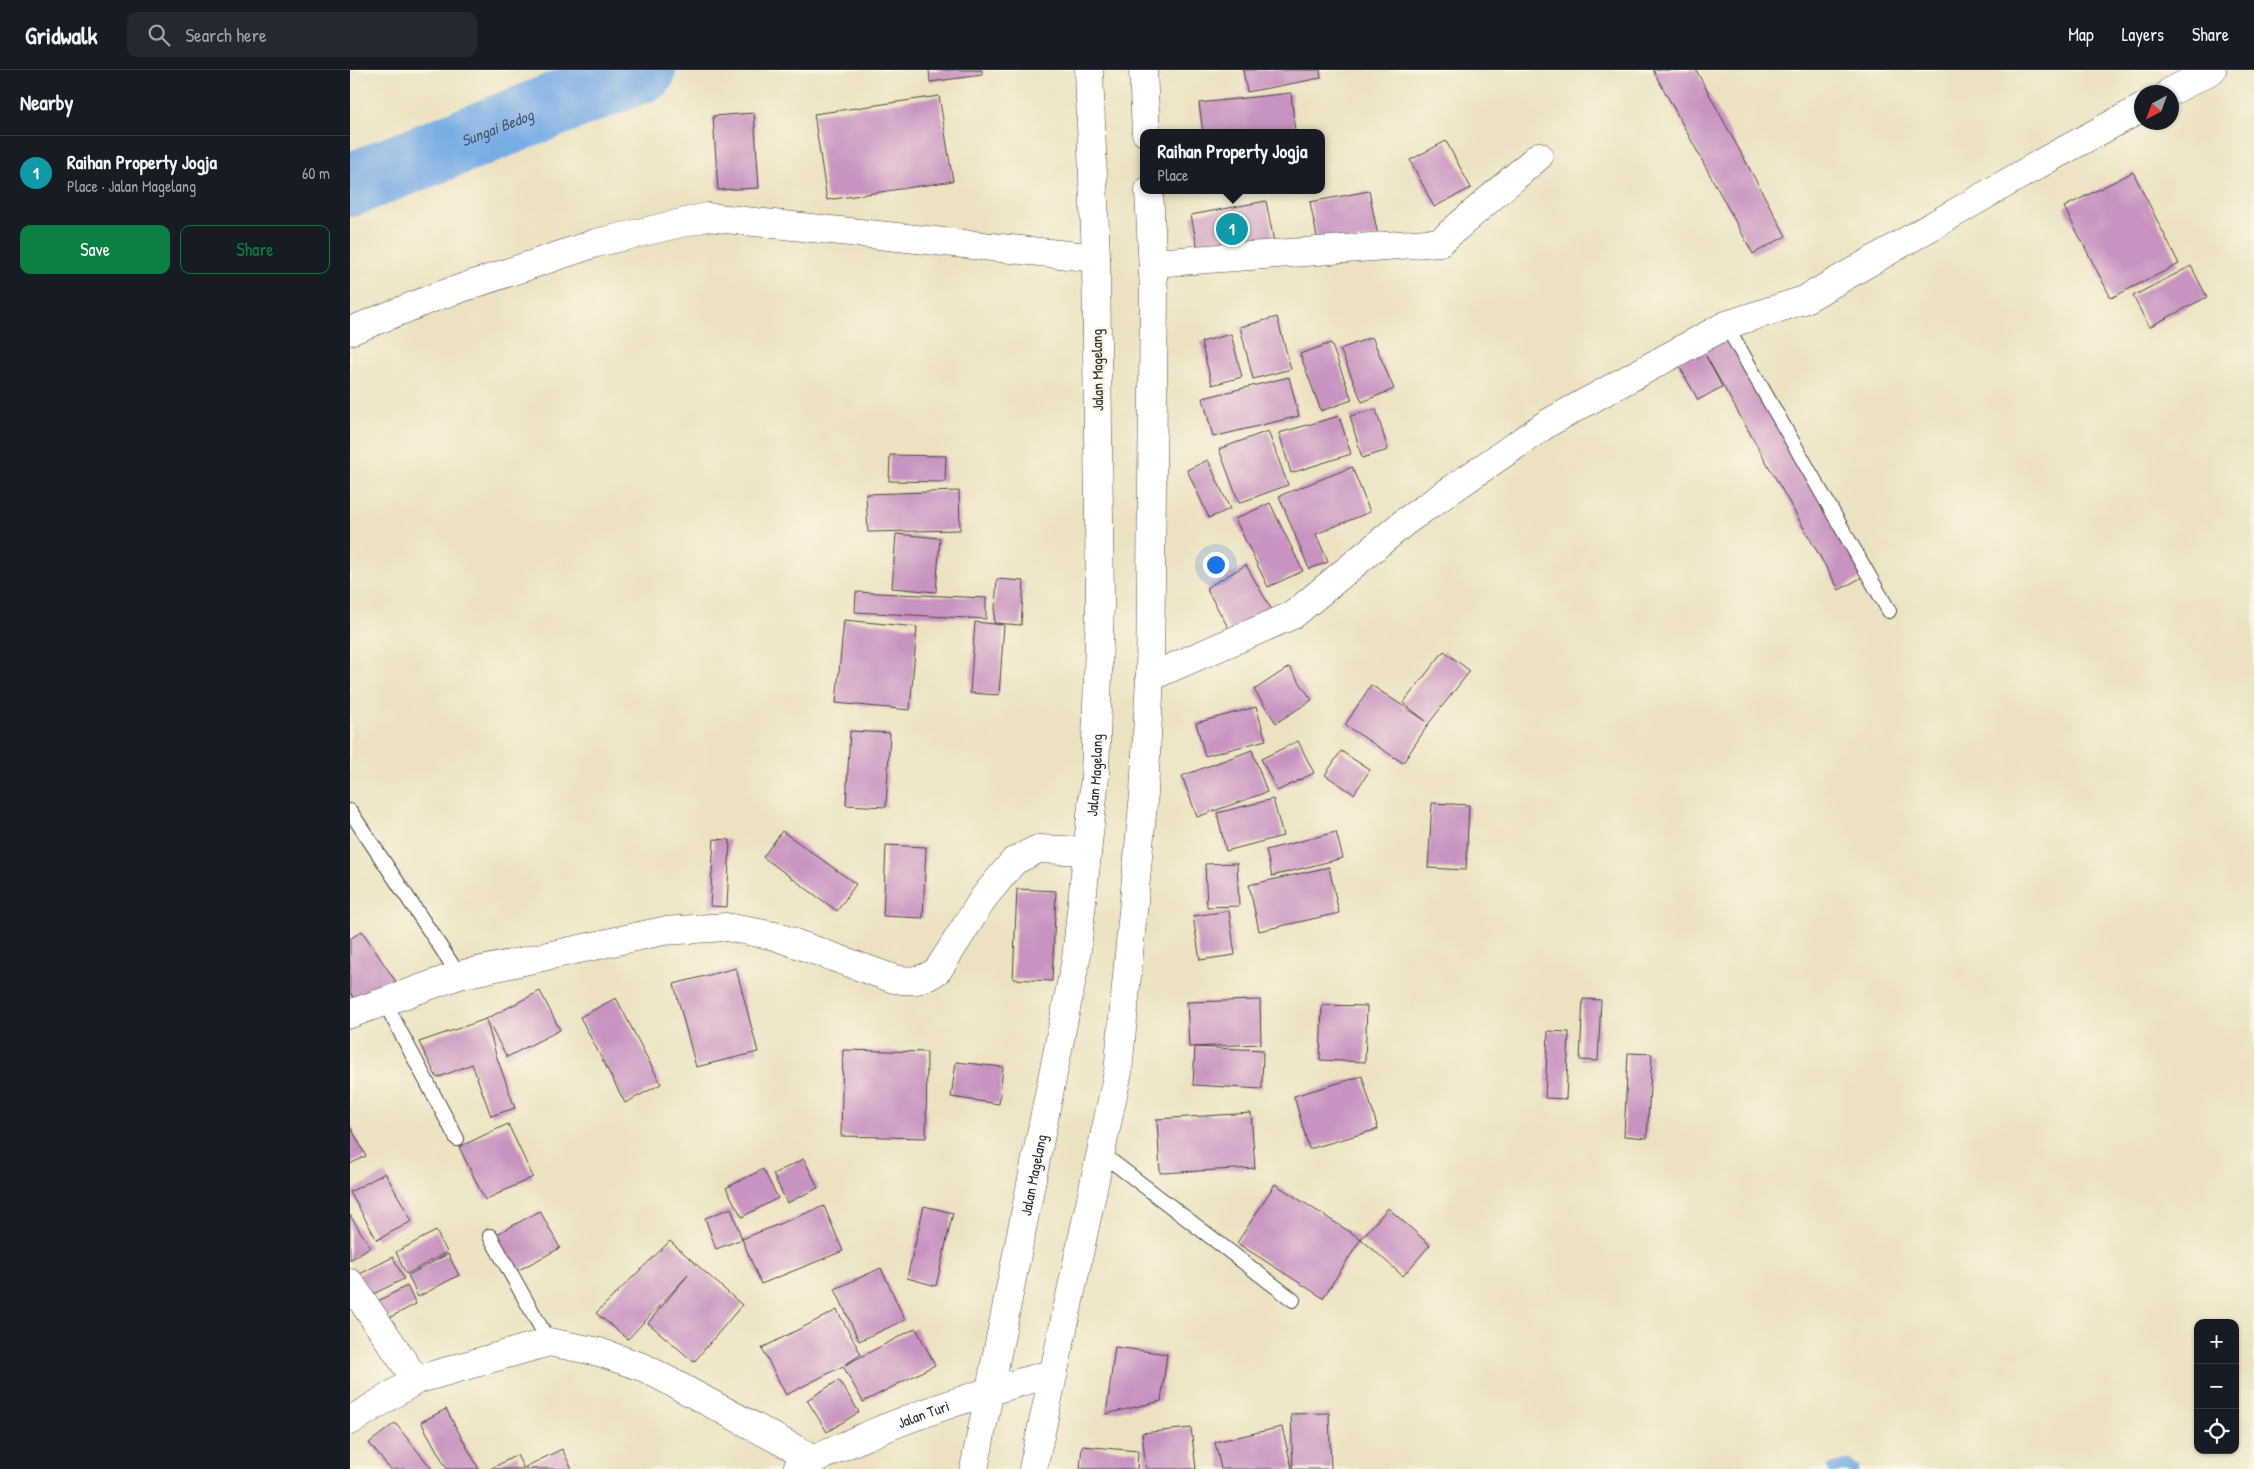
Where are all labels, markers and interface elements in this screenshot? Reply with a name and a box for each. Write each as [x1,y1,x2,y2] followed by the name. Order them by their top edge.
[127,12,477,57] search box
[25,19,97,51] text: Gridwalk
[145,21,173,49] icon: search
[185,22,267,48] text: Search here
[2068,22,2094,47] text: Map
[2122,22,2164,47] text: Layers
[2192,22,2229,47] text: Share
[2134,85,2179,130] north arrow
[20,88,73,117] text: Nearby
[458,103,537,152] water label: Sungai Bedog
[1140,129,1325,194] popup
[1158,138,1307,164] text: Raihan Property Jogja
[67,149,217,175] text: Raihan Property Jogja
[33,162,39,184] text: 1
[302,162,330,184] text: 60 m
[1158,164,1188,186] text: Place
[67,175,196,197] text: Place · Jalan Magelang
[1216,210,1248,248] pin: 1
[20,225,170,274] button: Save
[180,225,330,274] button: Share
[1086,328,1108,411] street label: Jalan Magelang
[1203,552,1229,578] your location
[1080,733,1107,817] street label: Jalan Magelang
[1014,1132,1051,1217] street label: Jalan Magelang
[2194,1319,2239,1454] map controls
[2194,1319,2239,1364] button: +
[2194,1364,2239,1409] button: −
[894,1395,952,1433] street label: Jalan Turi
[2194,1409,2239,1454] button: locate

